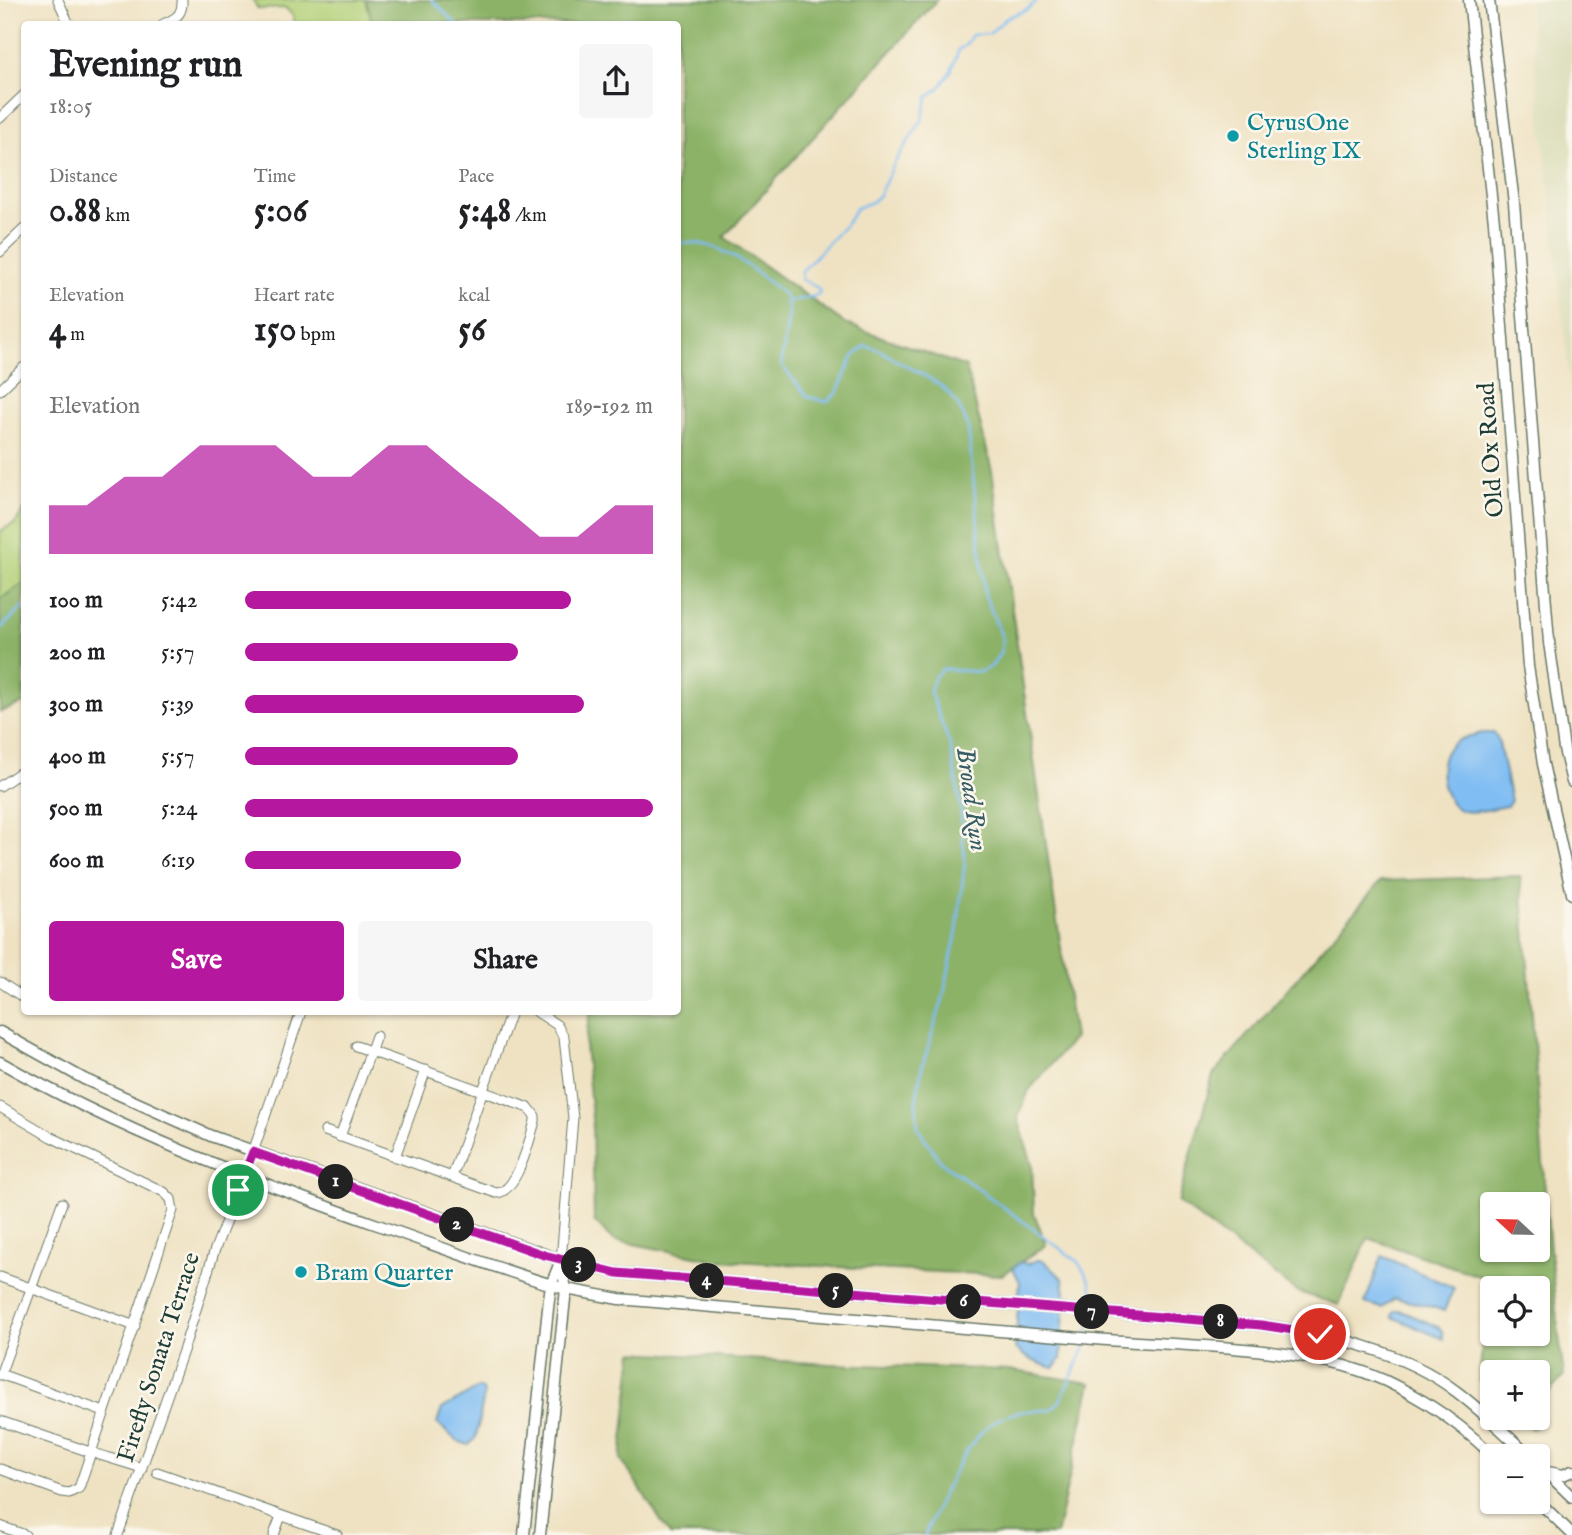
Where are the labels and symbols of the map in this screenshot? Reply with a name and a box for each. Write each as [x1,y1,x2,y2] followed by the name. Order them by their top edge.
[1247,108,1362,167] place label: CyrusOne Sterling IX
[1225,128,1241,144] marker: CyrusOne Sterling IX
[1471,381,1512,519] street label: Old Ox Road
[948,745,995,853] water label: Broad Run
[208,1160,268,1220] pin
[318,1164,354,1200] pin: 1
[1480,1192,1550,1262] north arrow
[440,1208,475,1242] pin: 2
[111,1248,208,1467] street label: Firefly Sonata Terrace
[562,1248,596,1282] pin: 3
[315,1258,453,1289] place label: Bram Quarter
[293,1264,309,1280] marker: Bram Quarter
[690,1264,724,1298] pin: 4
[818,1274,854,1308] pin: 5
[946,1284,982,1320] pin: 6
[1074,1294,1110,1330] pin: 7
[1204,1304,1238,1340] pin: 8
[1290,1304,1350,1364] pin

